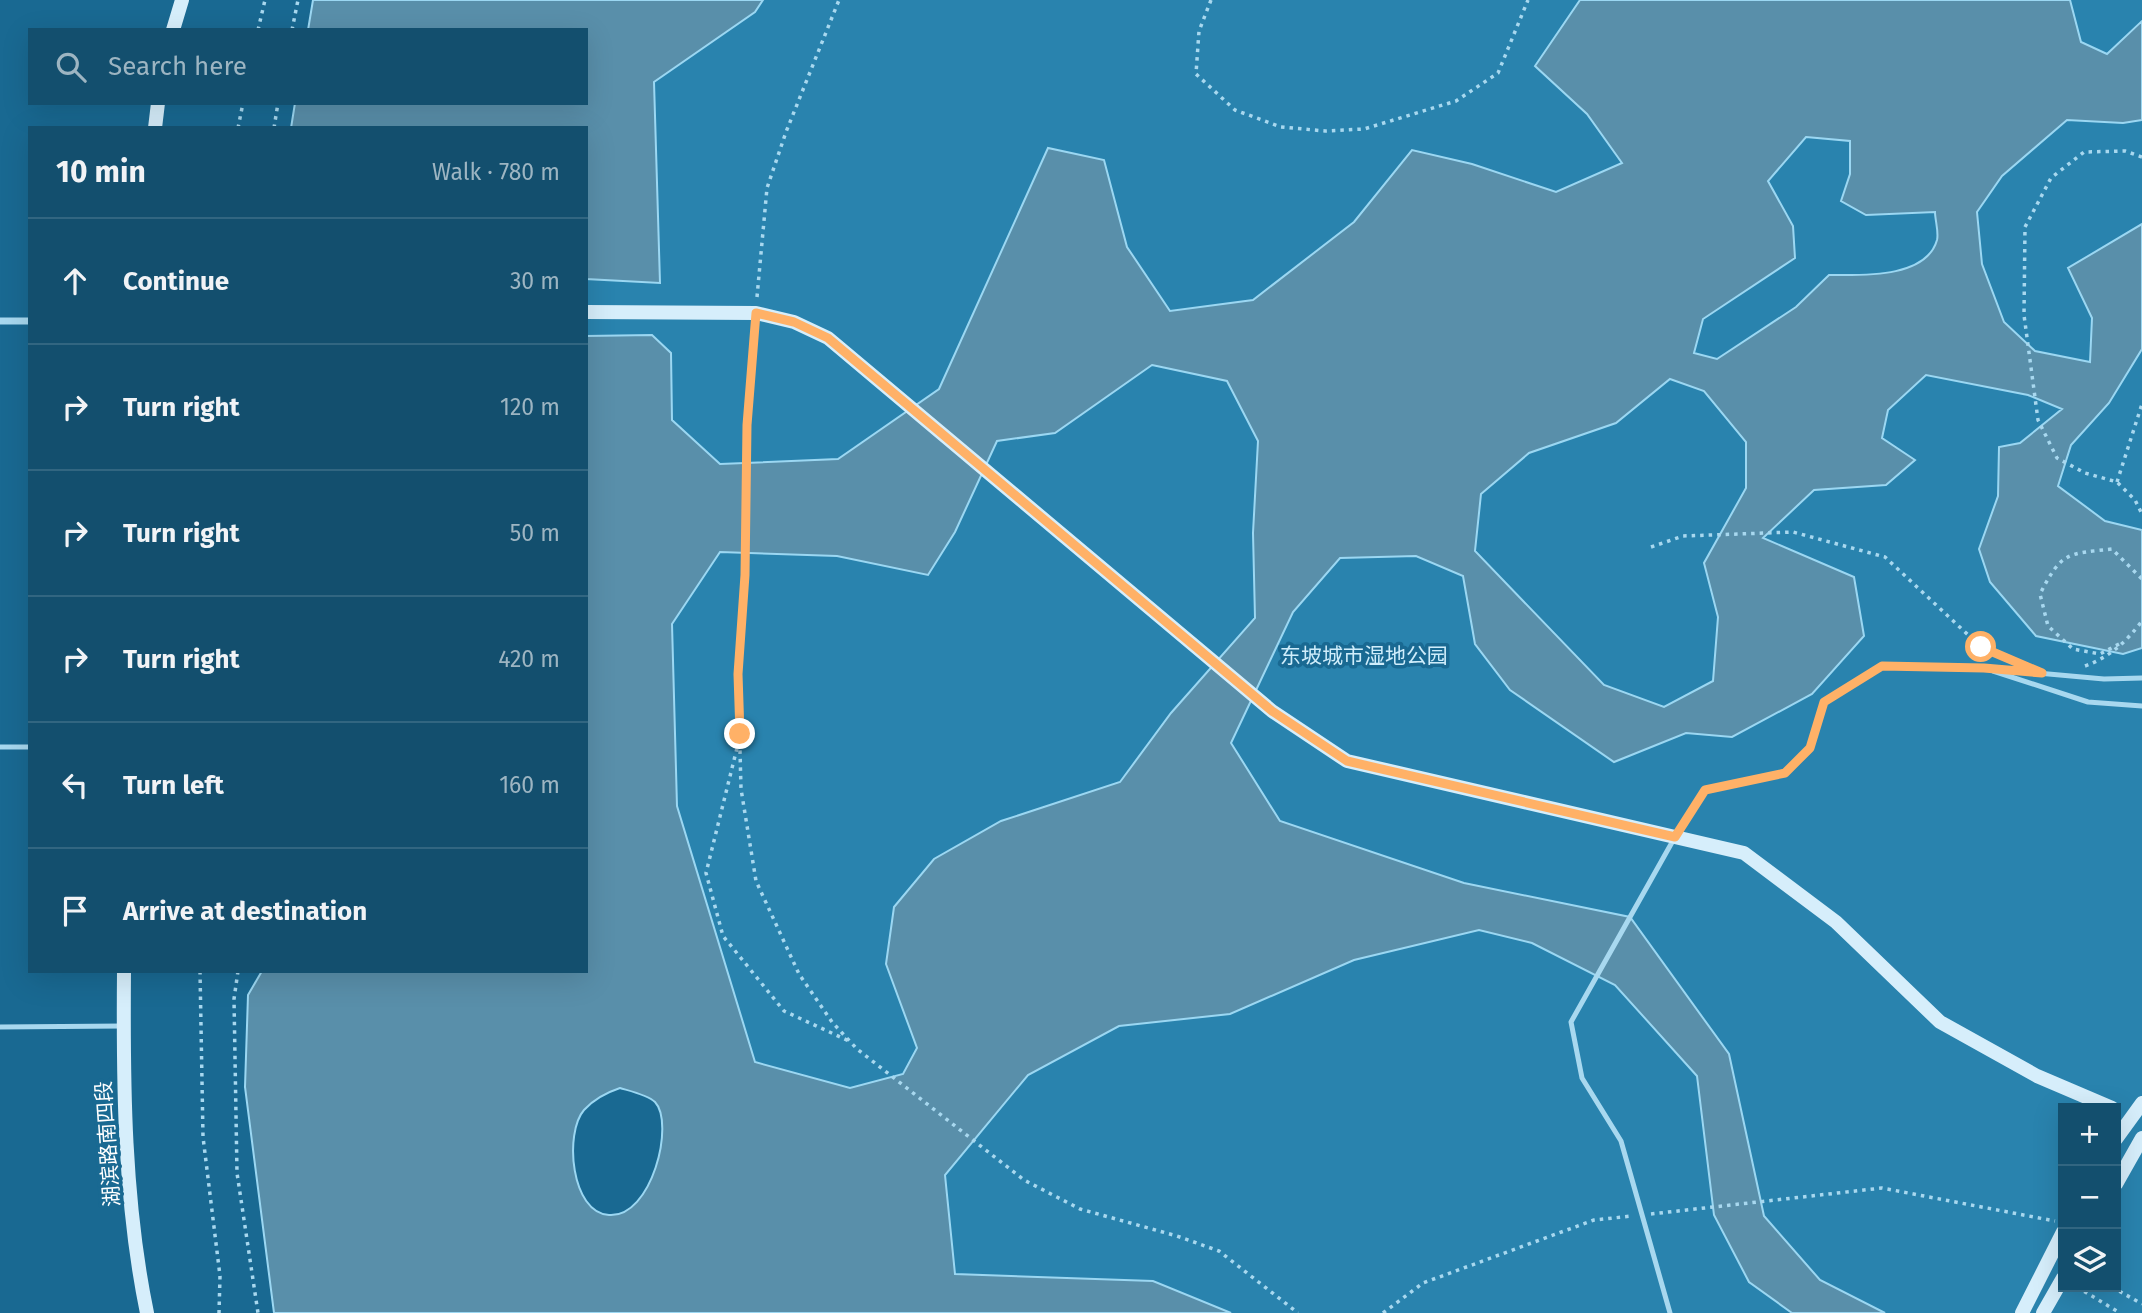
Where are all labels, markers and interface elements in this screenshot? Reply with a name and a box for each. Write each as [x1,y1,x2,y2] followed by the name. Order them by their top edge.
[28,28,588,105] search box
[52,48,90,86] icon: search
[108,51,247,82] text: Search here
[56,154,146,190] text: 10 min
[432,158,560,186] text: Walk · 780 m
[56,262,94,300] icon: ahead
[123,266,229,297] text: Continue
[510,267,560,295] text: 30 m
[56,388,94,426] icon: right
[123,392,240,423] text: Turn right
[500,393,560,421] text: 120 m
[56,514,94,552] icon: right
[123,518,240,549] text: Turn right
[510,519,560,547] text: 50 m
[1965,631,1996,662] route start
[56,640,94,678] icon: right
[1280,643,1448,669] park label: 东坡城市湿地公园
[123,644,240,675] text: Turn right
[498,645,560,673] text: 420 m
[724,718,755,749] route end
[56,766,94,804] icon: left
[123,770,224,801] text: Turn left
[499,771,560,799] text: 160 m
[56,892,94,930] icon: arrive
[123,896,367,927] text: Arrive at destination
[91,1080,125,1208] street label: 湖滨路南四段
[2058,1103,2121,1292] map controls
[2058,1103,2121,1166] button: +
[2058,1166,2121,1229] button: −
[2058,1229,2121,1292] button: layers

